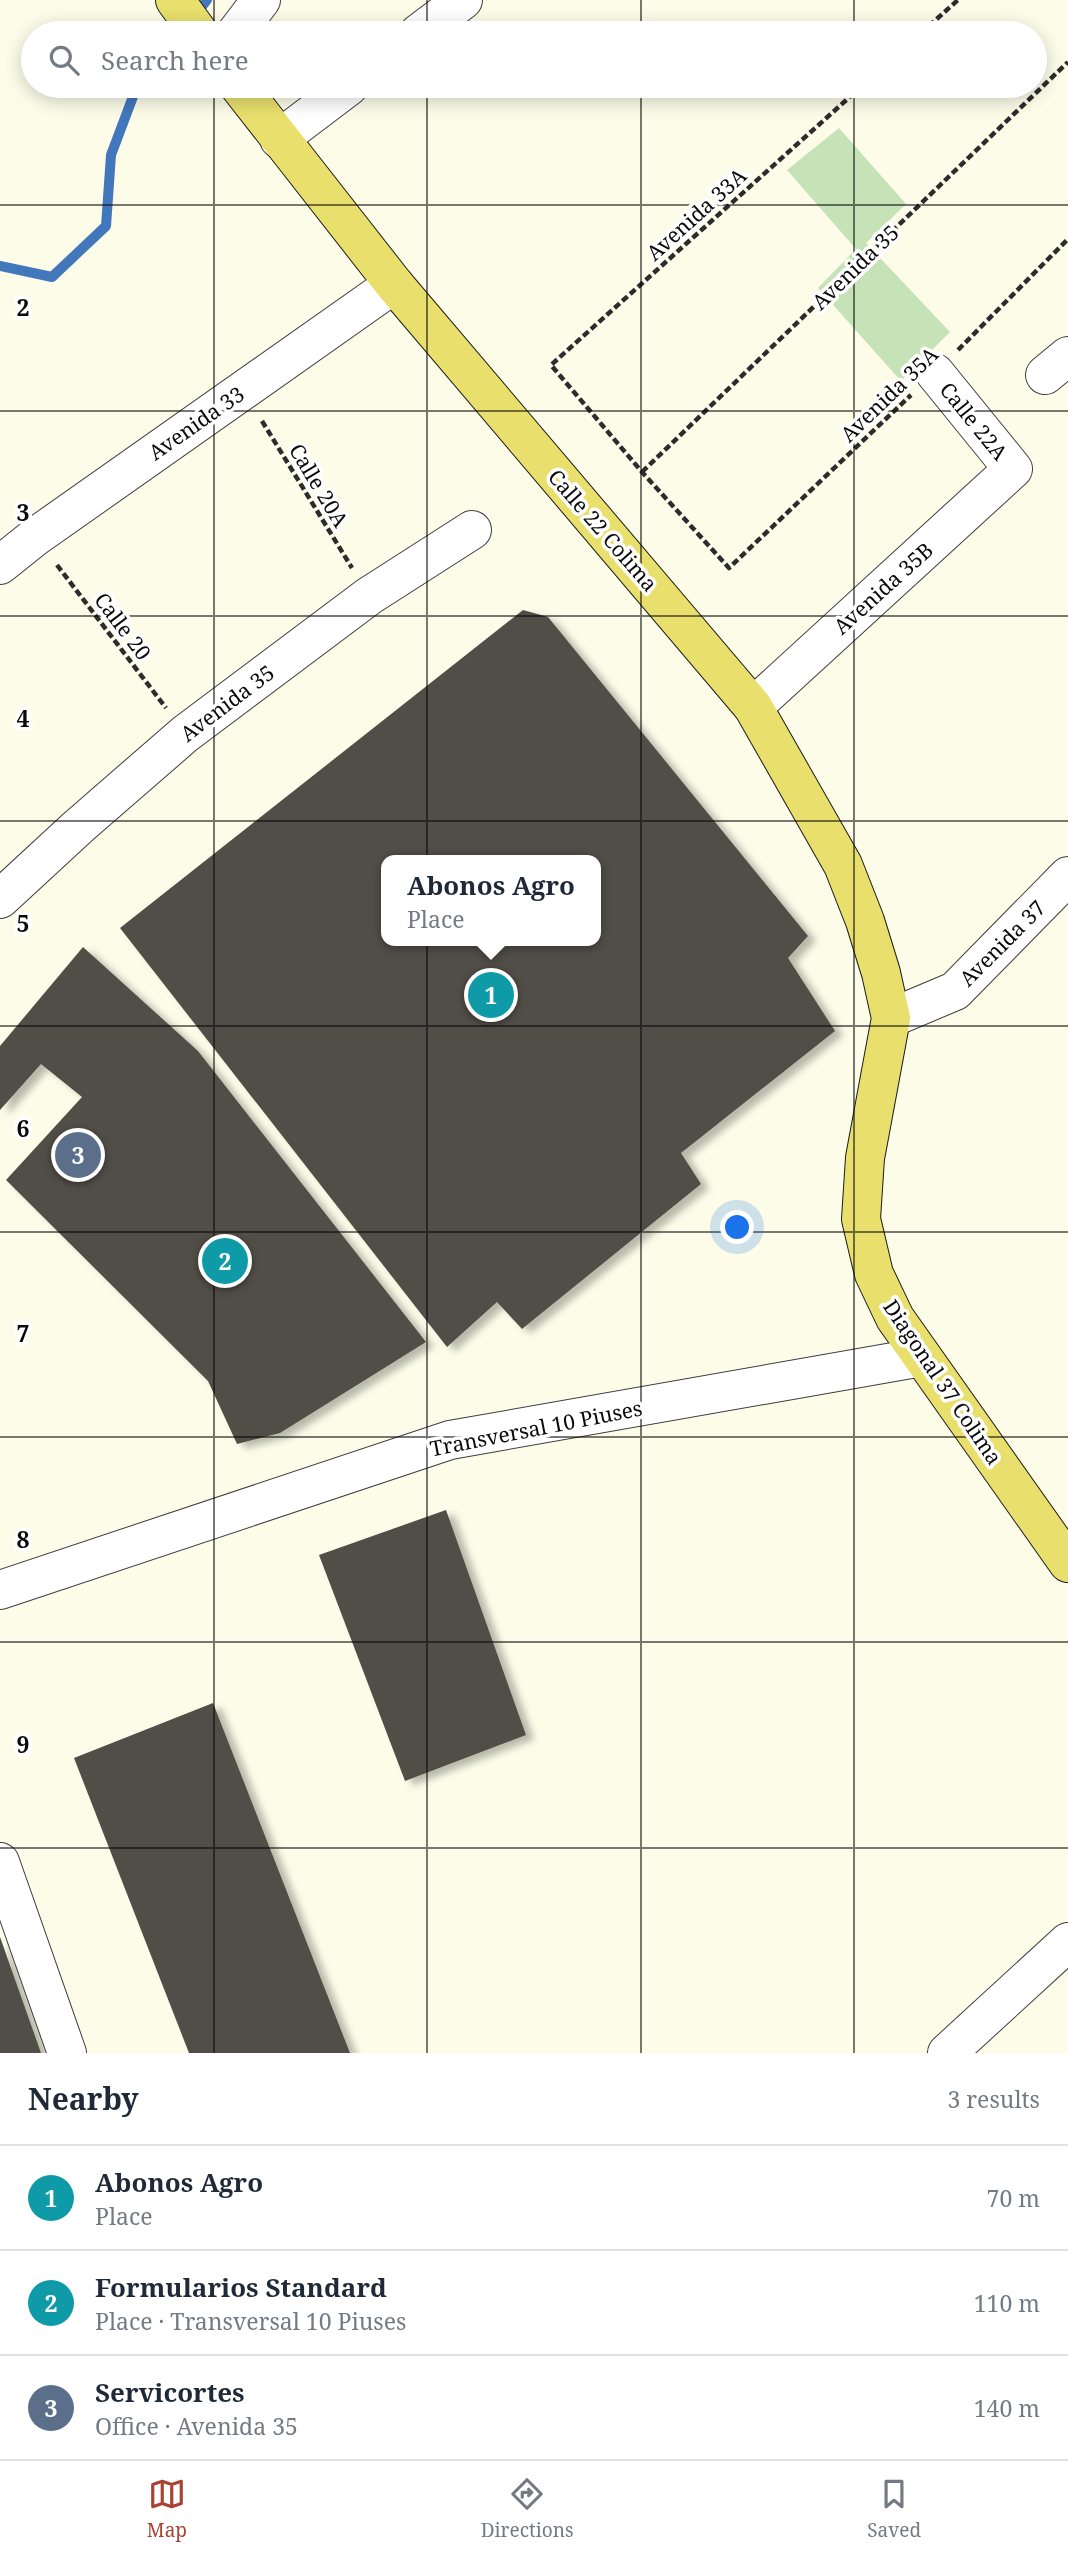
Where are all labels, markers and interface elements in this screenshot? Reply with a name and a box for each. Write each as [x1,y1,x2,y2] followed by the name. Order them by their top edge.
[21,21,1047,98] search box
[45,41,83,79] icon: search
[101,42,249,78] text: Search here
[640,161,752,266] street label: Avenida 33A
[805,218,905,316] street label: Avenida 35
[17,291,30,323] text: 2
[834,340,944,448] street label: Avenida 35A
[934,376,1014,466] street label: Calle 22A
[143,380,249,466] street label: Avenida 33
[283,438,355,532] street label: Calle 20A
[542,463,664,597] street label: Calle 22 Colima
[17,496,30,528] text: 3
[827,536,939,640] street label: Avenida 35B
[88,586,158,666] street label: Calle 20
[174,658,280,748] street label: Avenida 35
[17,702,30,734] text: 4
[381,855,601,946] popup
[407,867,575,903] text: Abonos Agro
[953,894,1051,992] street label: Avenida 37
[407,903,465,935] text: Place
[17,907,30,939] text: 5
[468,969,514,1021] pin: 1
[17,1112,30,1144] text: 6
[55,1129,101,1181] pin: 3
[720,1210,754,1244] your location
[202,1235,248,1287] pin: 2
[877,1294,1009,1470] street label: Diagonal 37 Colima
[17,1317,30,1349] text: 7
[428,1394,644,1462] street label: Transversal 10 Piuses
[17,1523,30,1555] text: 8
[17,1728,30,1760] text: 9
[28,2078,139,2119] text: Nearby
[947,2083,1040,2115] text: 3 results
[95,2164,263,2200] text: Abonos Agro
[45,2182,58,2214] text: 1
[987,2182,1040,2214] text: 70 m
[95,2200,153,2232] text: Place
[95,2269,387,2305] text: Formularios Standard
[45,2287,58,2319] text: 2
[974,2287,1040,2319] text: 110 m
[95,2305,406,2337] text: Place · Transversal 10 Piuses
[95,2374,245,2410] text: Servicortes
[45,2392,58,2424] text: 3
[974,2392,1040,2424] text: 140 m
[95,2410,298,2442] text: Office · Avenida 35
[147,2475,187,2543] tab: Map
[481,2475,574,2543] tab: Directions
[867,2475,921,2543] tab: Saved

